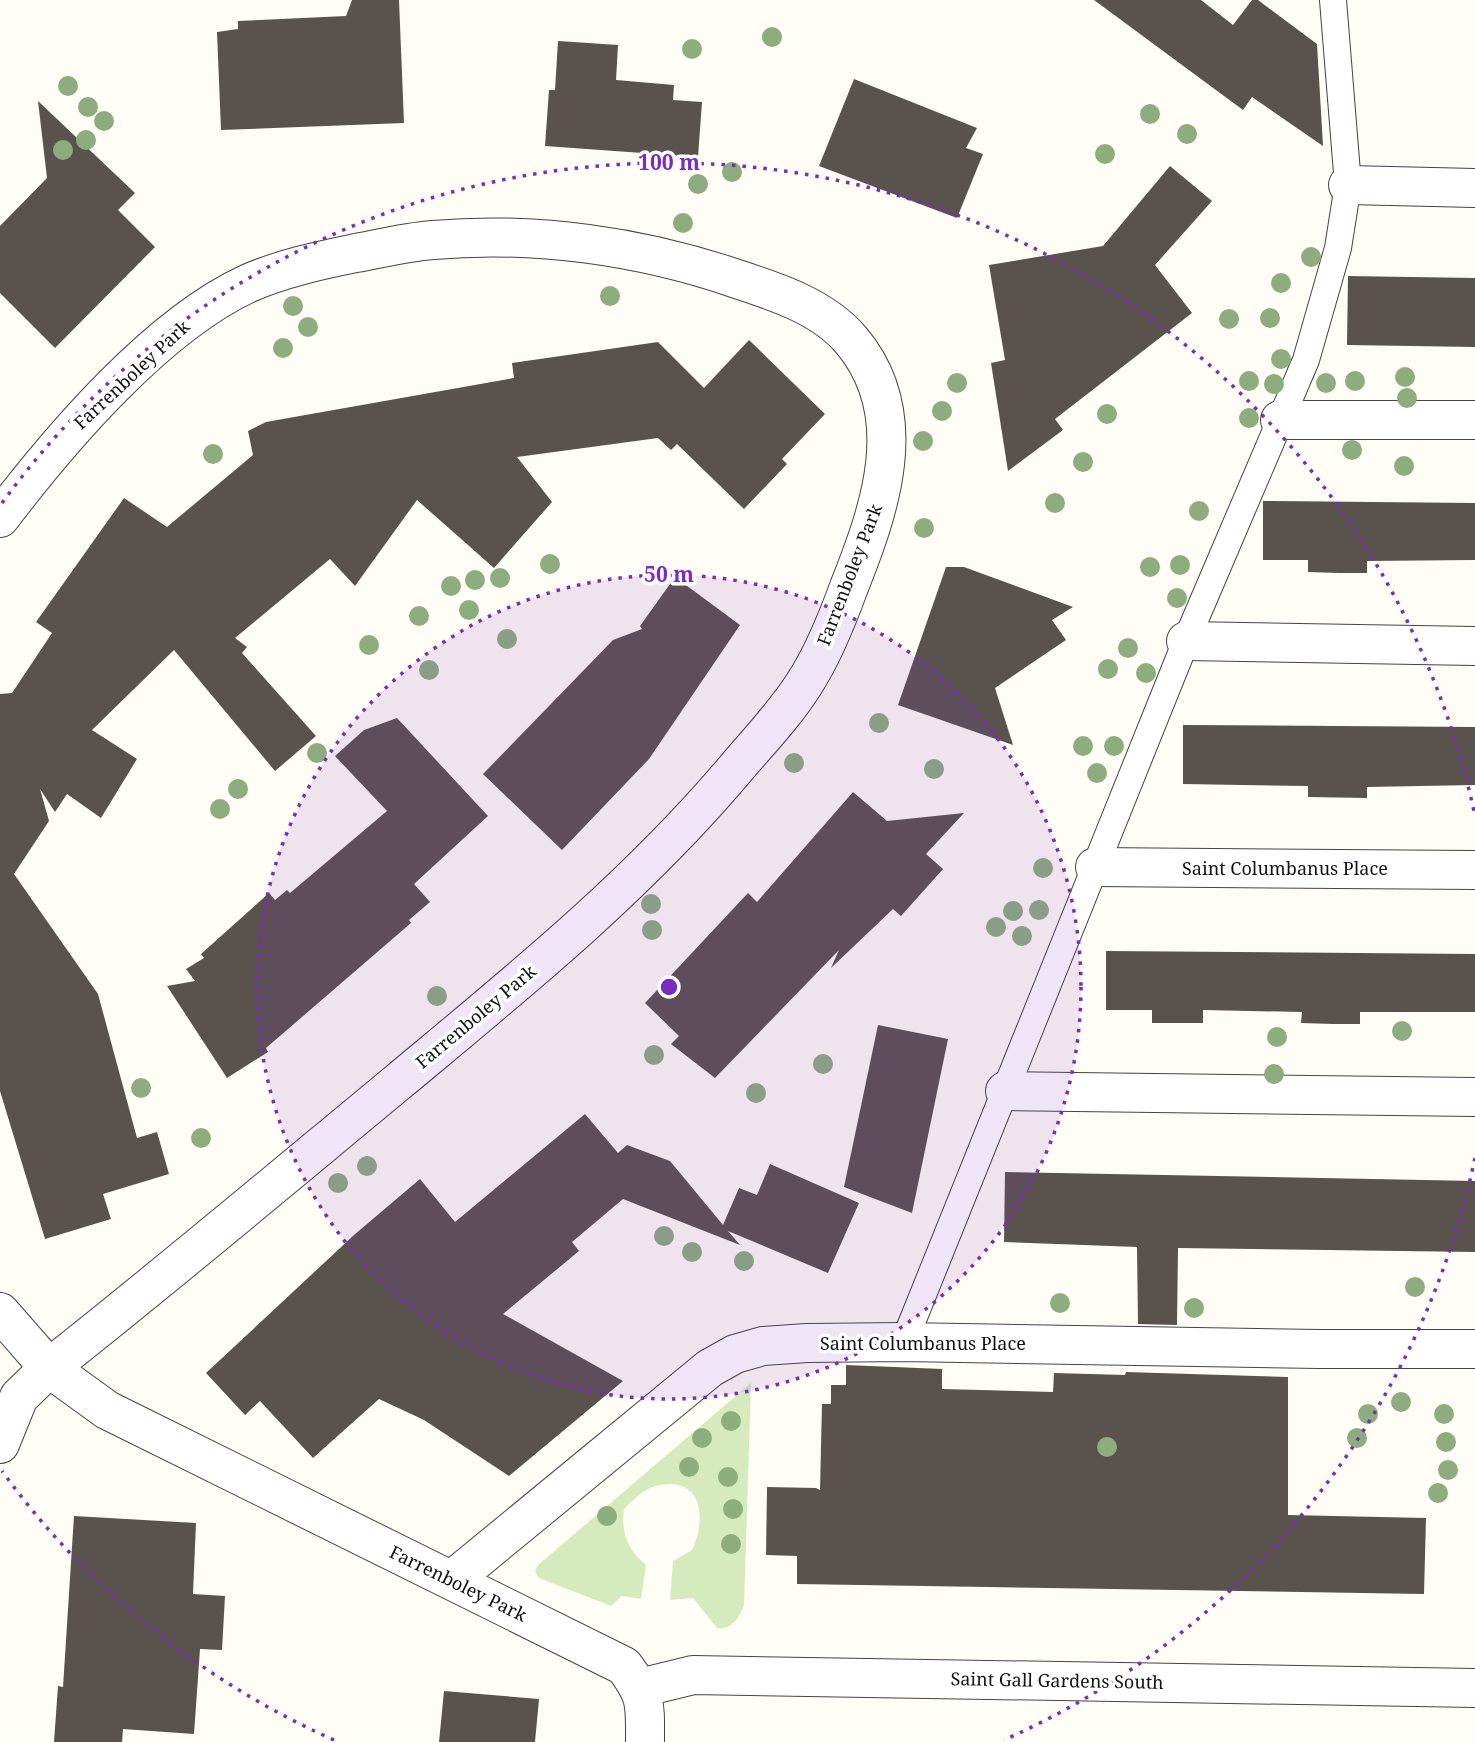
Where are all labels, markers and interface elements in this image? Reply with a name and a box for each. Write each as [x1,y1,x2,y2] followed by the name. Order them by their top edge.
[638,148,700,176] text: 100 m
[68,314,195,434] street label: Farrenboley Park
[811,500,887,649] street label: Farrenboley Park
[644,560,694,588] text: 50 m
[1182,856,1388,880] street label: Saint Columbanus Place
[410,959,541,1074] street label: Farrenboley Park
[657,975,681,999] centre of rings
[820,1331,1026,1355] street label: Saint Columbanus Place
[386,1539,531,1627] street label: Farrenboley Park
[950,1666,1164,1694] street label: Saint Gall Gardens South

